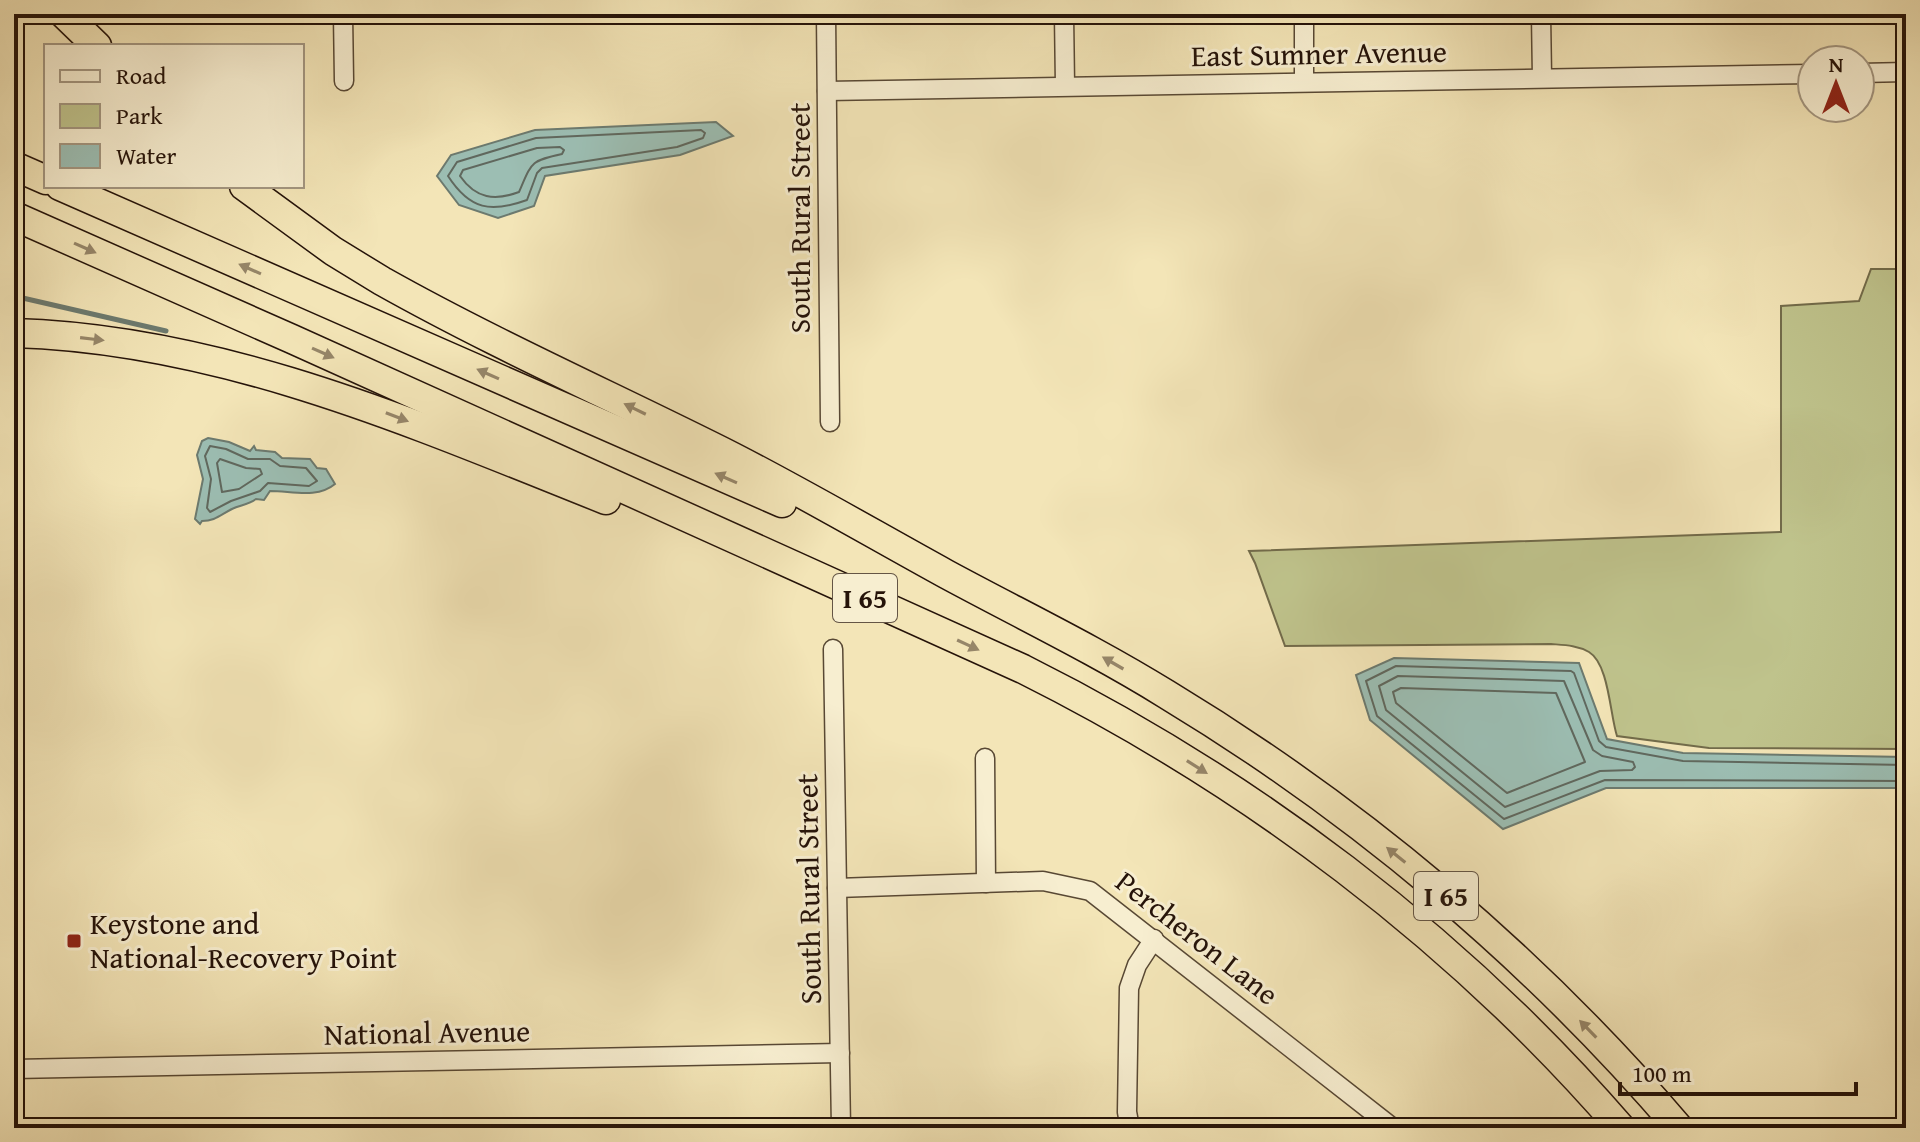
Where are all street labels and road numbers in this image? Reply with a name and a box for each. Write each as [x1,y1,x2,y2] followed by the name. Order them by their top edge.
[1191,29,1447,77] street label: East Sumner Avenue
[777,102,821,333] street label: South Rural Street
[833,574,897,622] road number: I 65
[784,773,832,1005] street label: South Rural Street
[1107,859,1288,1015] street label: Percheron Lane
[1414,872,1478,920] road number: I 65
[323,1008,531,1056] street label: National Avenue

